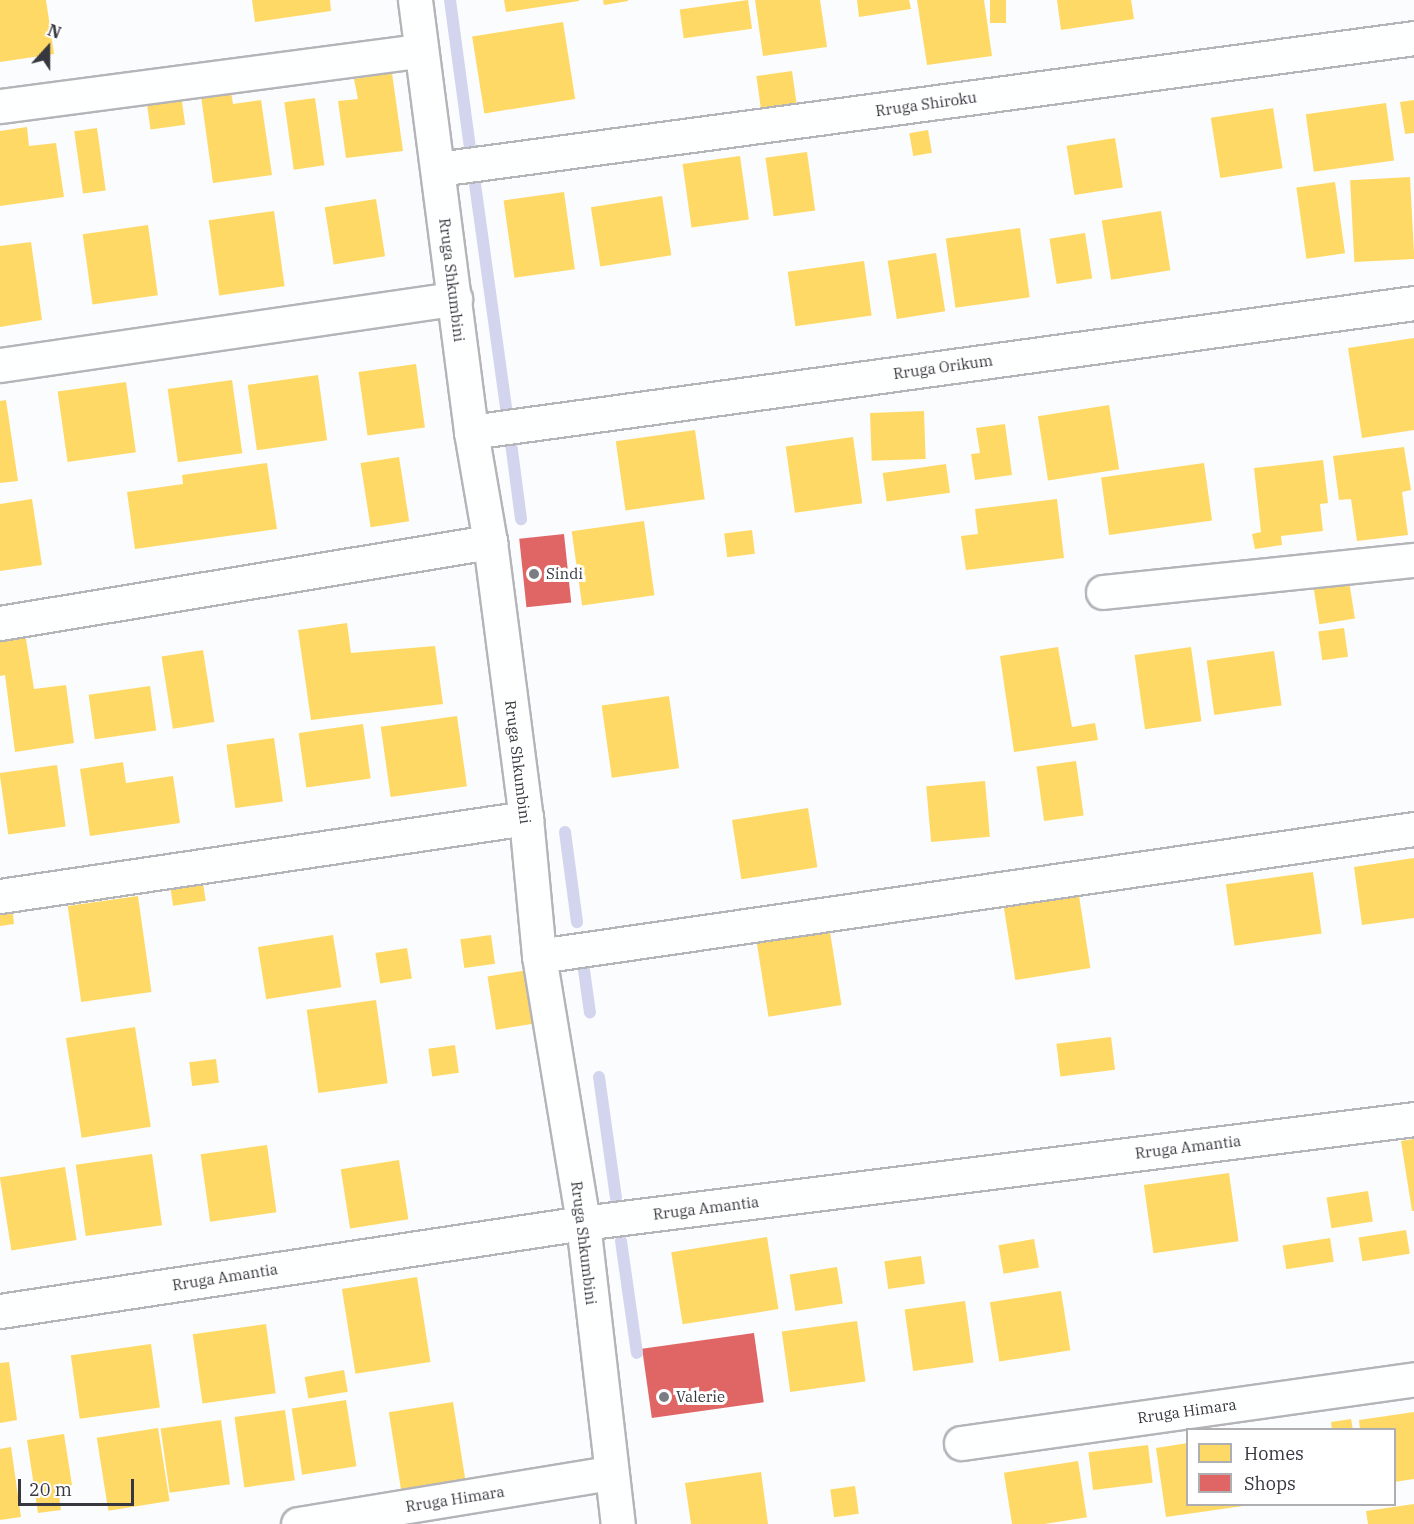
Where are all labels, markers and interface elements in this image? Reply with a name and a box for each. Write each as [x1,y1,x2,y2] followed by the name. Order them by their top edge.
[18,18,78,78] north arrow
[45,20,64,43] text: N
[874,88,978,120] street label: Rruga Shiroku
[435,217,469,343] street label: Rruga Shkumbini
[892,351,994,383] street label: Rruga Orikum
[546,565,583,583] place label: Sindi
[527,567,541,581] marker: Sindi
[501,699,535,825] street label: Rruga Shkumbini
[1134,1132,1242,1162] street label: Rruga Amantia
[567,1180,601,1306] street label: Rruga Shkumbini
[652,1193,760,1223] street label: Rruga Amantia
[171,1260,279,1294] street label: Rruga Amantia
[676,1388,725,1406] place label: Valerie
[657,1390,671,1404] marker: Valerie
[1136,1395,1238,1427] street label: Rruga Himara
[1186,1428,1396,1506] legend
[1244,1442,1304,1465] text: Homes
[21,1467,136,1505] scale bar
[1244,1472,1296,1495] text: Shops
[29,1478,72,1501] text: 20 m
[404,1482,506,1516] street label: Rruga Himara

